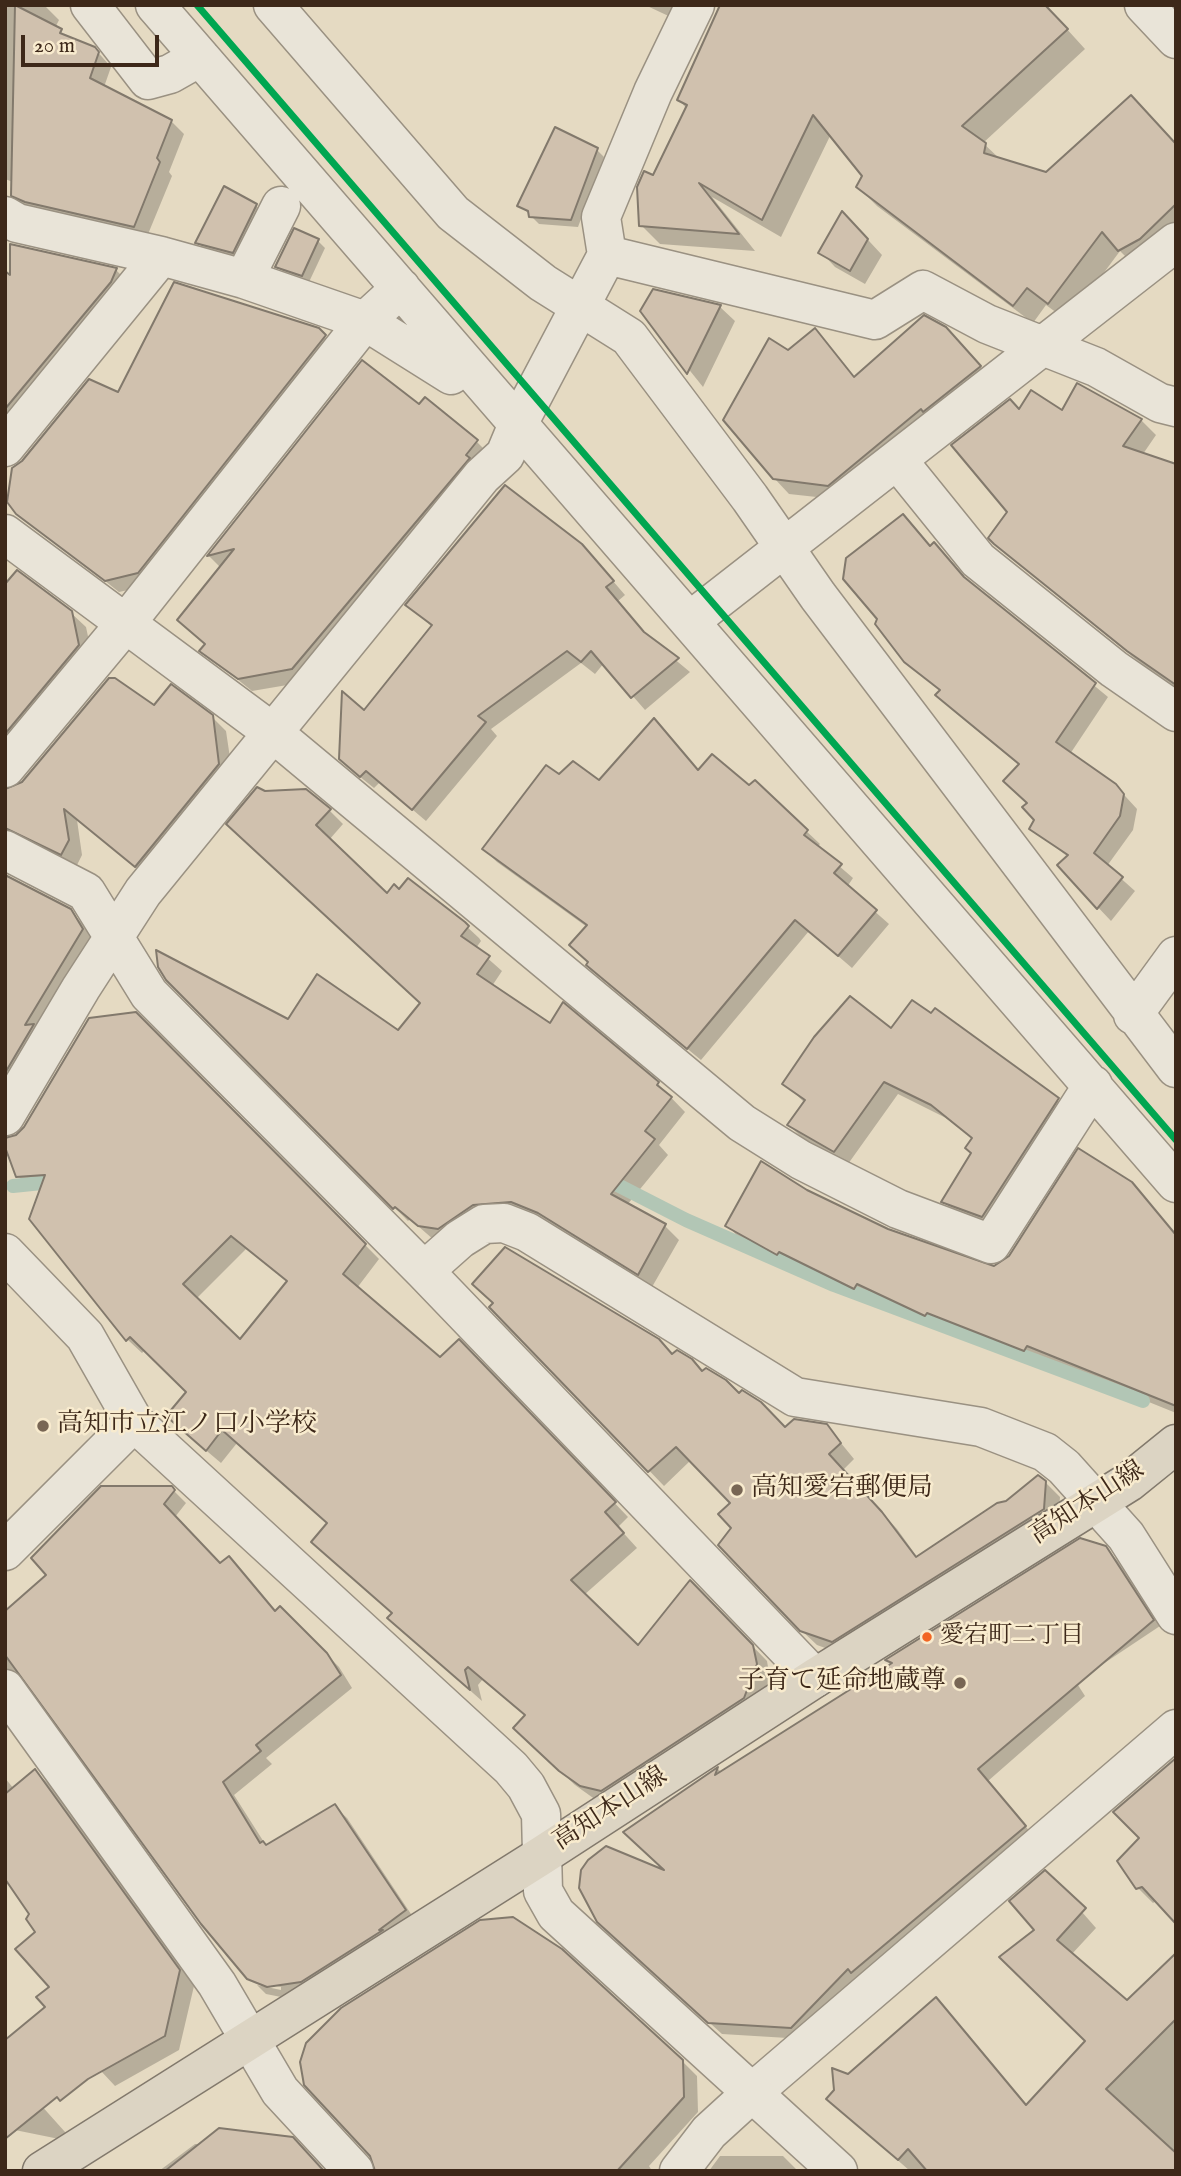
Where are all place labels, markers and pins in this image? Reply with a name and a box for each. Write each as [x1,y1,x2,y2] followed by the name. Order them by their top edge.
[57,1410,317,1442] place label: 高知市立江ノ口小学校
[35,1418,51,1434] marker: 高知市立江ノ口小学校
[751,1474,933,1506] place label: 高知愛宕郵便局
[729,1482,745,1498] marker: 高知愛宕郵便局
[940,1623,1084,1651] place label: 愛宕町二丁目
[920,1630,934,1644] marker: 愛宕町二丁目
[738,1667,946,1699] place label: 子育て延命地蔵尊
[952,1675,968,1691] marker: 子育て延命地蔵尊

